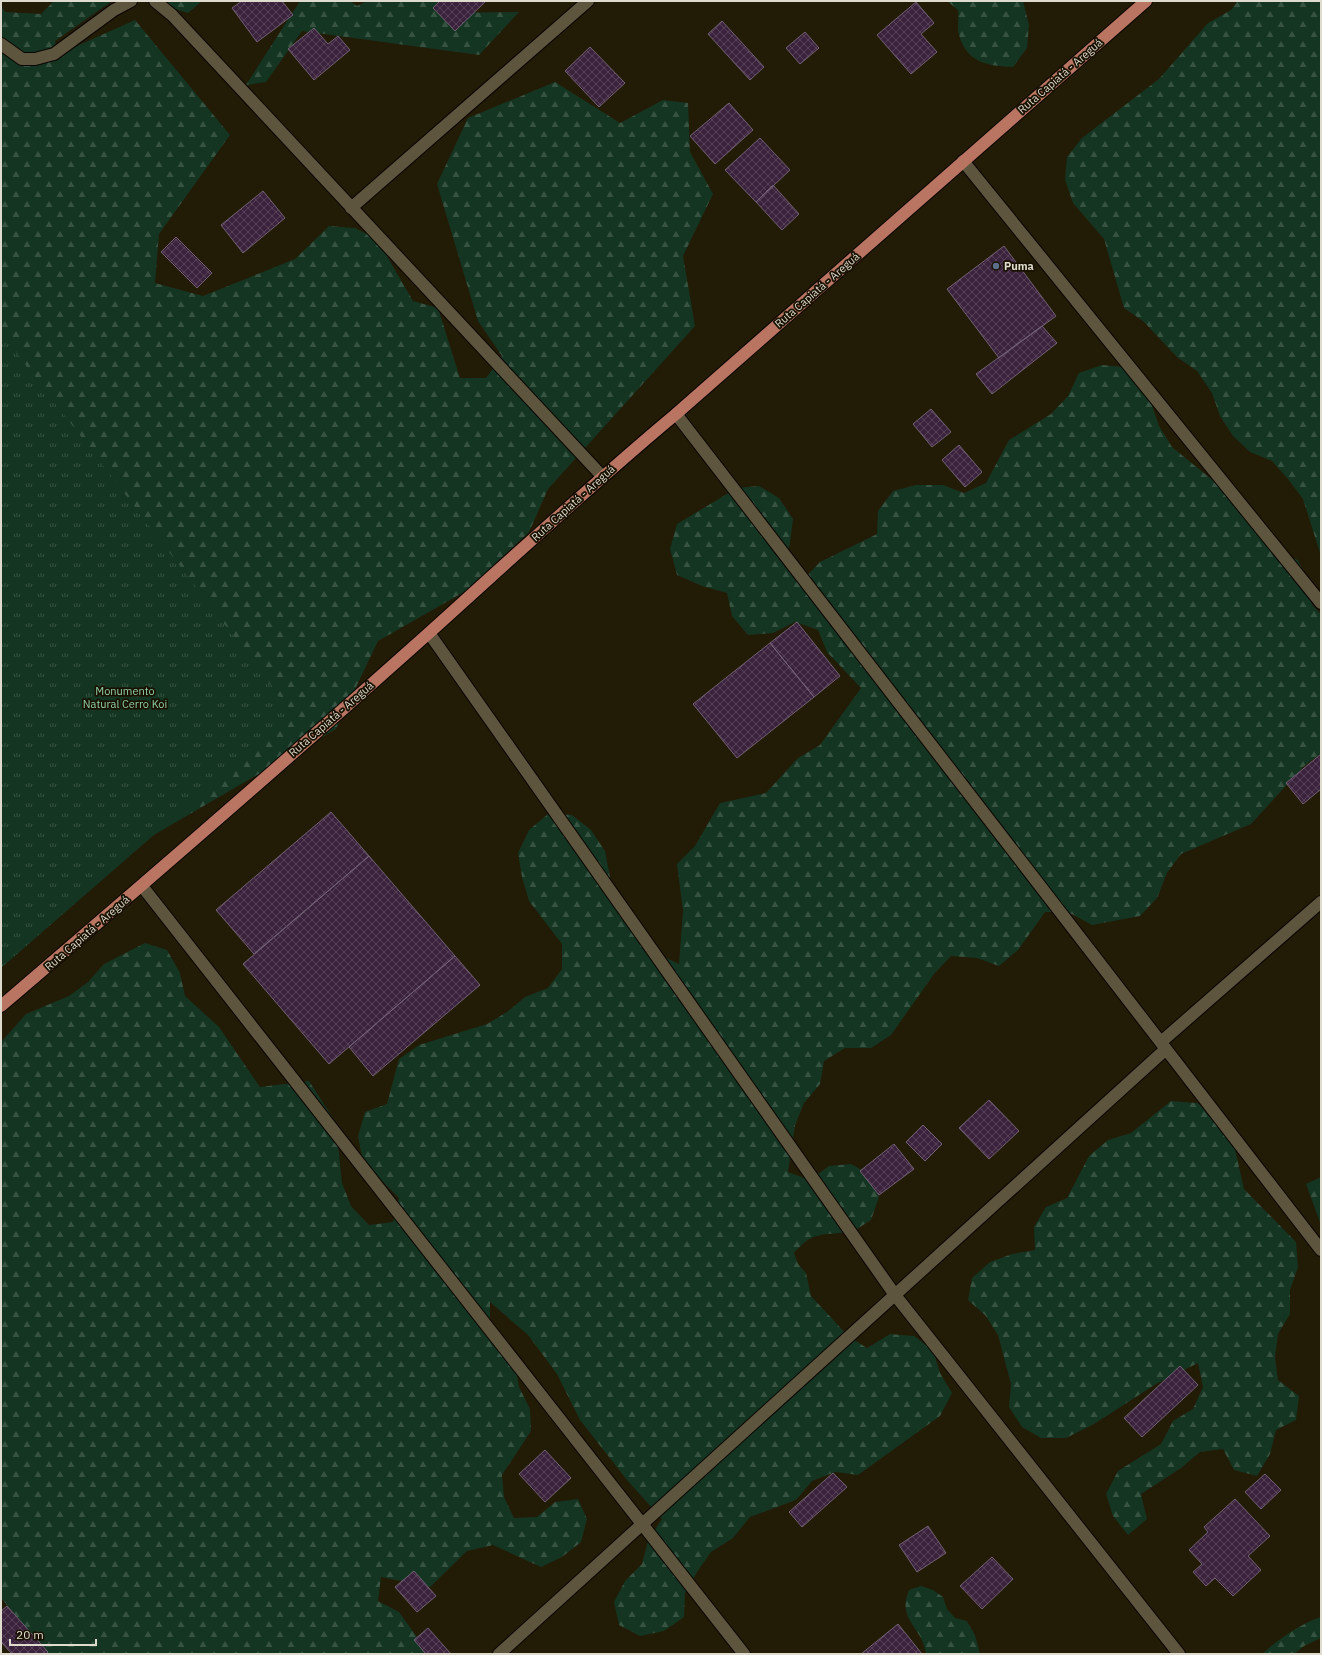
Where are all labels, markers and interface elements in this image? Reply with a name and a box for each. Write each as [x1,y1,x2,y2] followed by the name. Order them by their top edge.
[1015,35,1105,117] street label: Ruta Capiatá - Areguá
[772,249,862,331] street label: Ruta Capiatá - Areguá
[1004,259,1034,273] place label: Puma
[991,261,1001,271] marker: Puma
[528,462,618,544] street label: Ruta Capiatá - Areguá
[286,678,376,760] street label: Ruta Capiatá - Areguá
[83,684,167,711] park label: Monumento Natural Cerro Koi
[42,892,132,974] street label: Ruta Capiatá - Areguá
[10,1621,96,1647] scale bar
[16,1627,44,1642] text: 20 m

